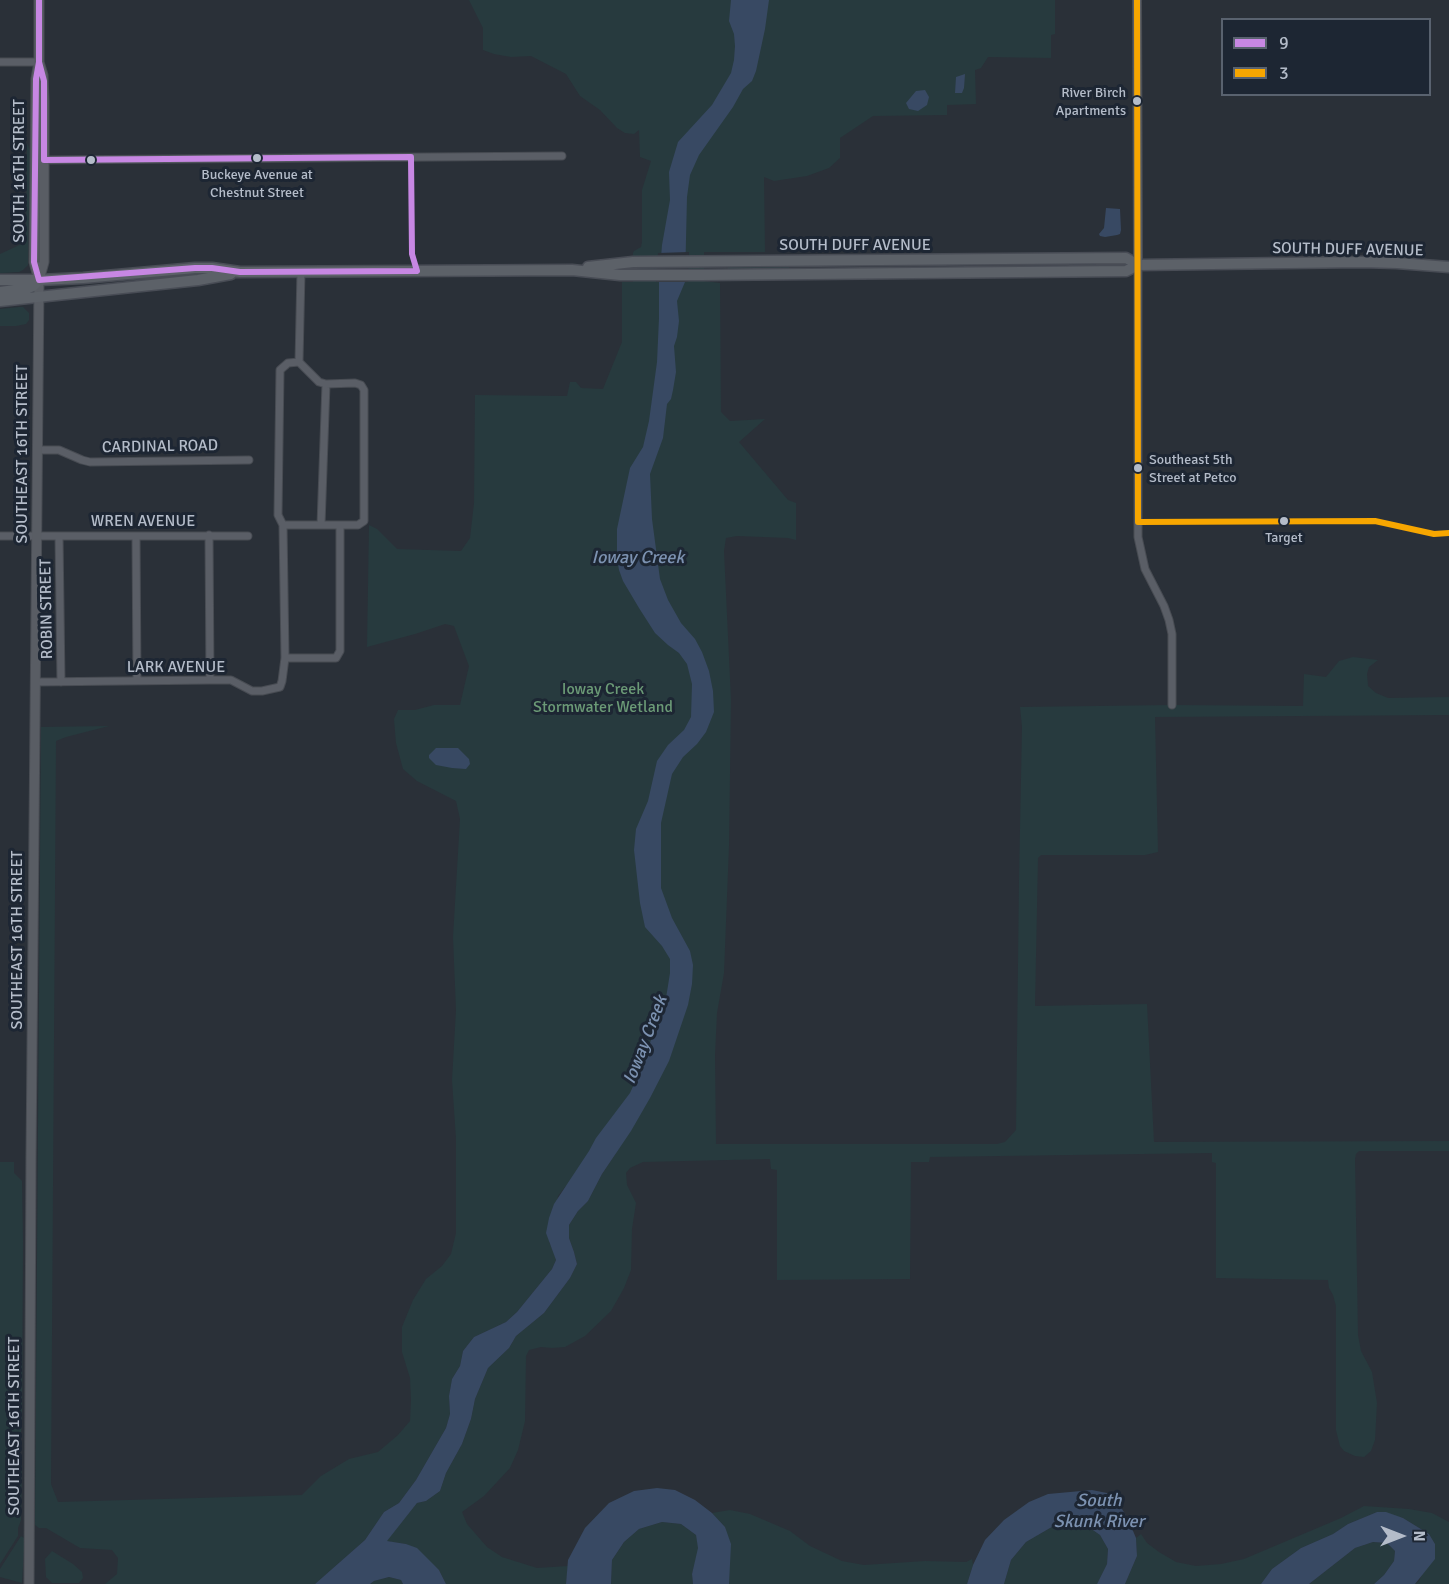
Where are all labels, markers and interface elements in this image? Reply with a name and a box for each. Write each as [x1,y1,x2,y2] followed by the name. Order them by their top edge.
[1221,18,1431,96] legend
[1279,32,1289,54] text: 9
[1279,62,1289,84] text: 3
[1056,85,1126,118] place label: River Birch Apartments
[1131,95,1143,107] marker: River Birch Apartments
[10,99,30,243] street label: SOUTH 16TH STREET
[251,152,263,164] marker: Buckeye Avenue at Chestnut Street
[85,154,97,166] unlabelled marker
[201,167,313,200] place label: Buckeye Avenue at Chestnut Street
[779,236,931,256] street label: SOUTH DUFF AVENUE
[1272,239,1424,261] street label: SOUTH DUFF AVENUE
[13,365,33,543] street label: SOUTHEAST 16TH STREET
[102,436,218,458] street label: CARDINAL ROAD
[1149,452,1237,484] place label: Southeast 5th Street at Petco
[1132,462,1144,474] marker: Southeast 5th Street at Petco
[91,512,195,532] street label: WREN AVENUE
[1278,515,1290,527] marker: Target
[1265,530,1303,546] place label: Target
[592,547,684,569] water label: Ioway Creek
[37,559,57,659] street label: ROBIN STREET
[127,658,225,678] street label: LARK AVENUE
[533,680,673,718] park label: Ioway Creek Stormwater Wetland
[8,851,28,1029] street label: SOUTHEAST 16TH STREET
[619,993,673,1087] water label: Ioway Creek
[5,1337,25,1515] street label: SOUTHEAST 16TH STREET
[1054,1490,1144,1532] water label: South Skunk River
[1371,1506,1431,1566] north arrow
[1409,1530,1429,1542] text: N

